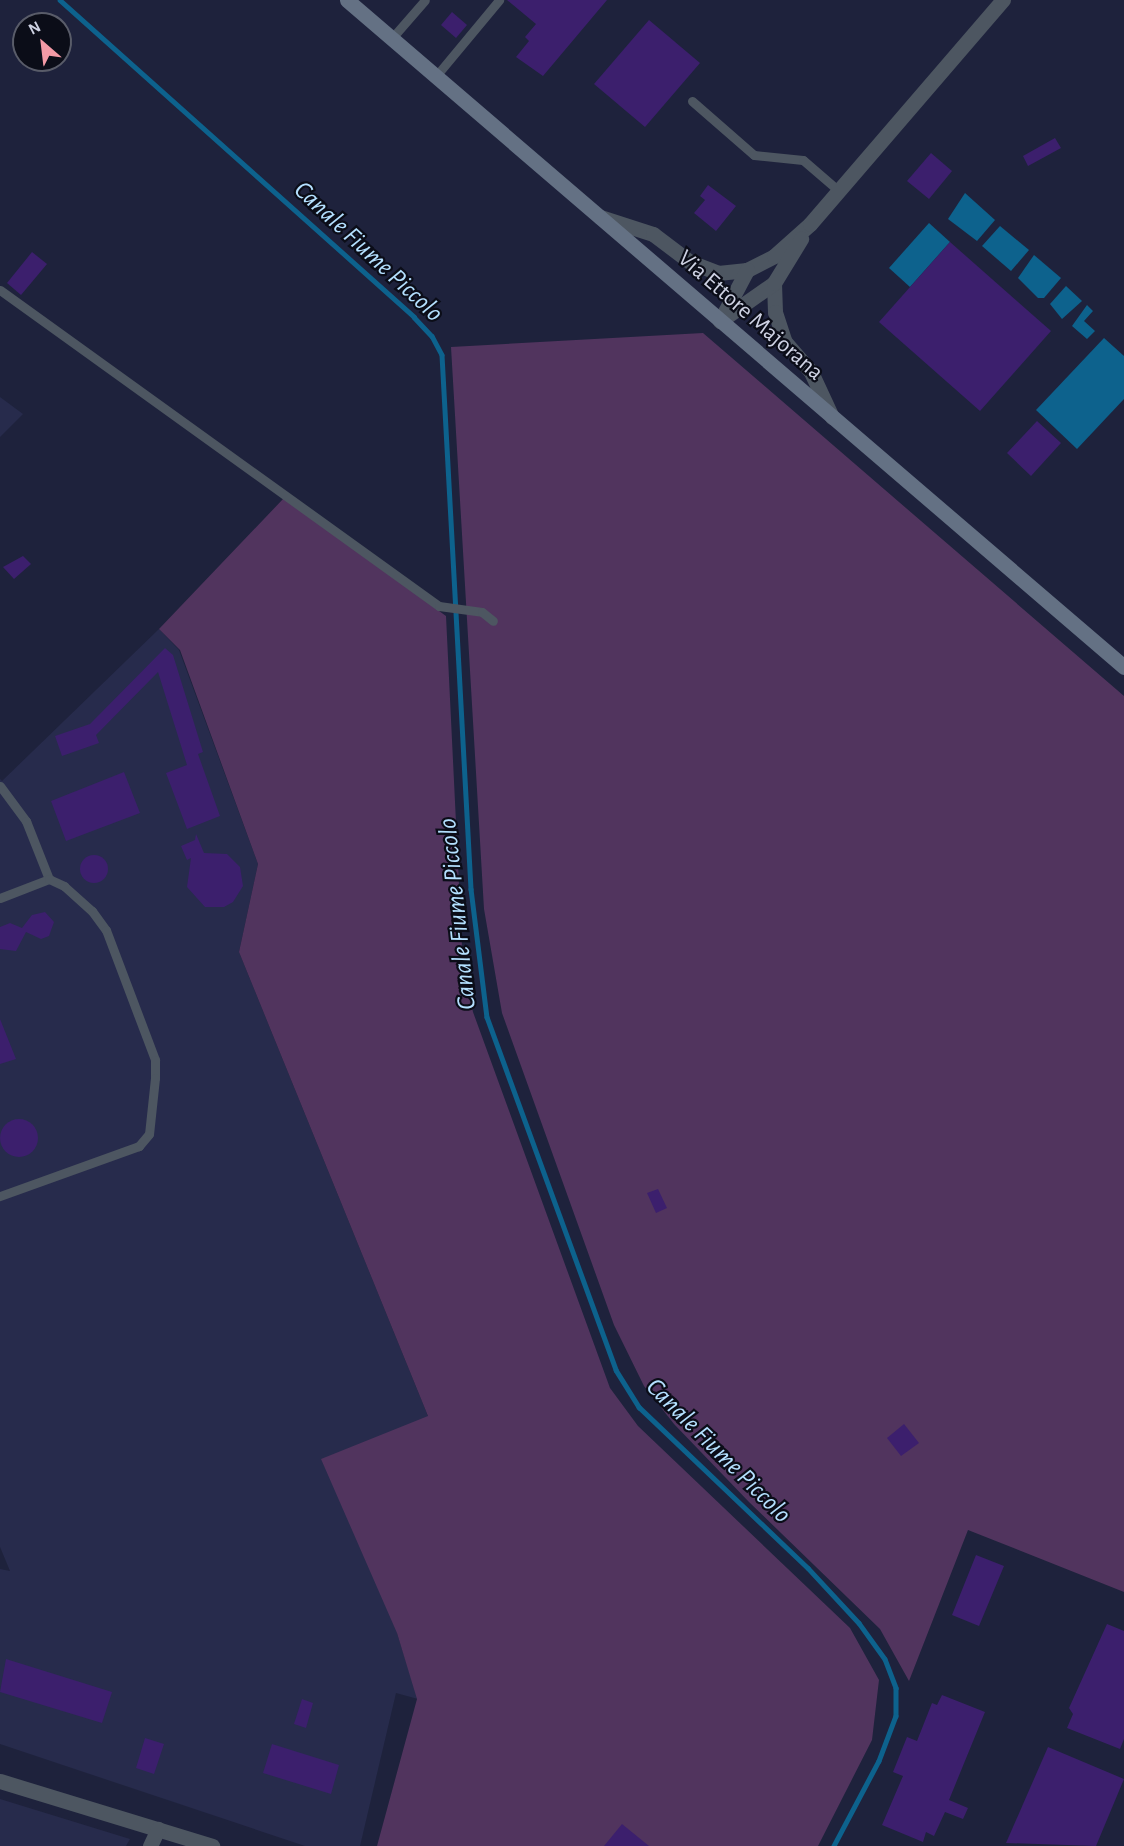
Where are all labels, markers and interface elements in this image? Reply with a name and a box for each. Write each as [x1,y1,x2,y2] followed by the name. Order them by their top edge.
[12,12,72,72] north arrow
[26,18,43,38] text: N
[287,175,449,329] water label: Canale Fiume Piccolo
[671,245,829,387] street label: Via Ettore Majorana
[432,817,484,1011] water label: Canale Fiume Piccolo
[639,1372,797,1530] water label: Canale Fiume Piccolo

